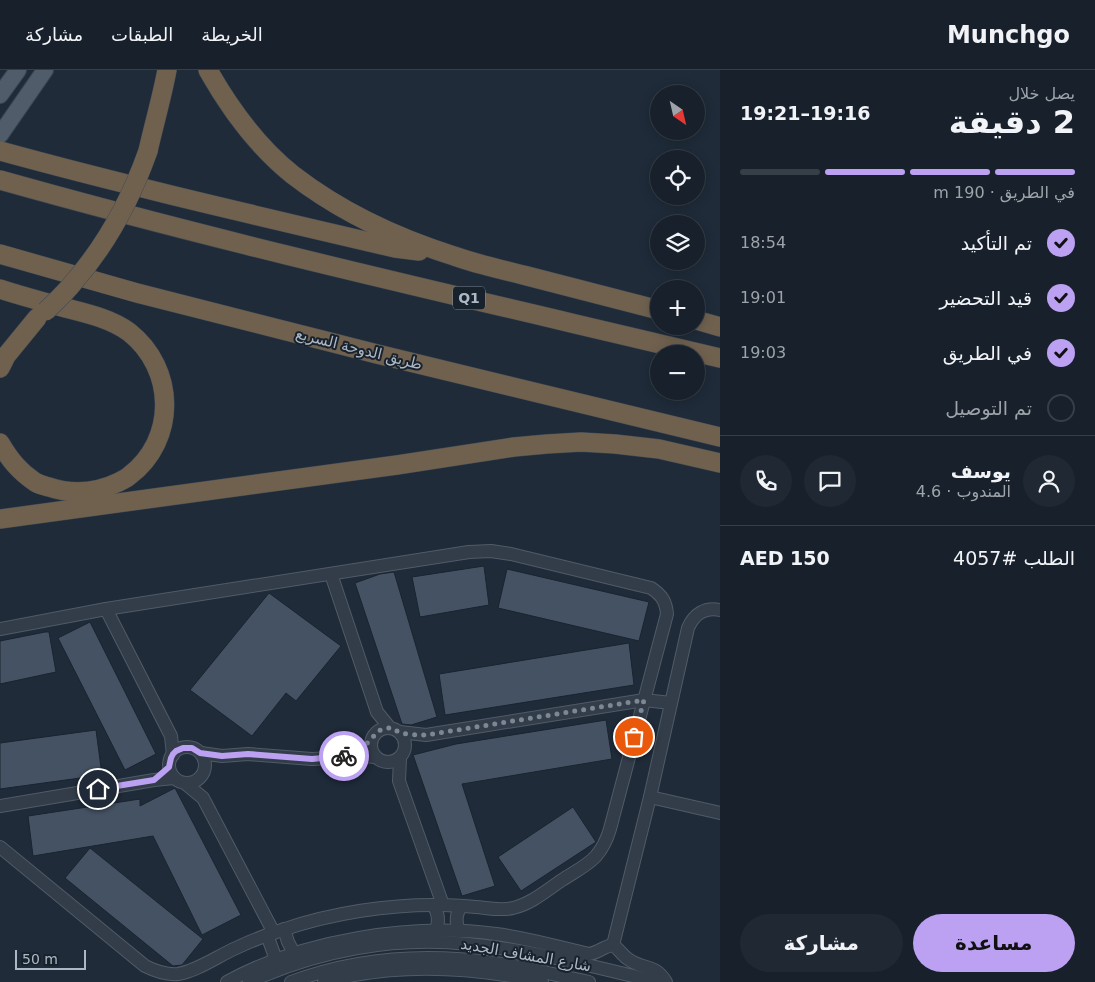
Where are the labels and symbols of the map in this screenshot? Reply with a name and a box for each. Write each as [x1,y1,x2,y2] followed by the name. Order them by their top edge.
[650,85,705,140] north arrow
[453,287,485,310] road number: Q1
[294,325,424,373] street label: طريق الدوحة السريع
[613,716,655,758] pin
[319,731,369,781] courier
[77,768,119,810] pin
[459,935,593,975] street label: شارع المشاف الجديد
[15,947,86,970] scale bar

